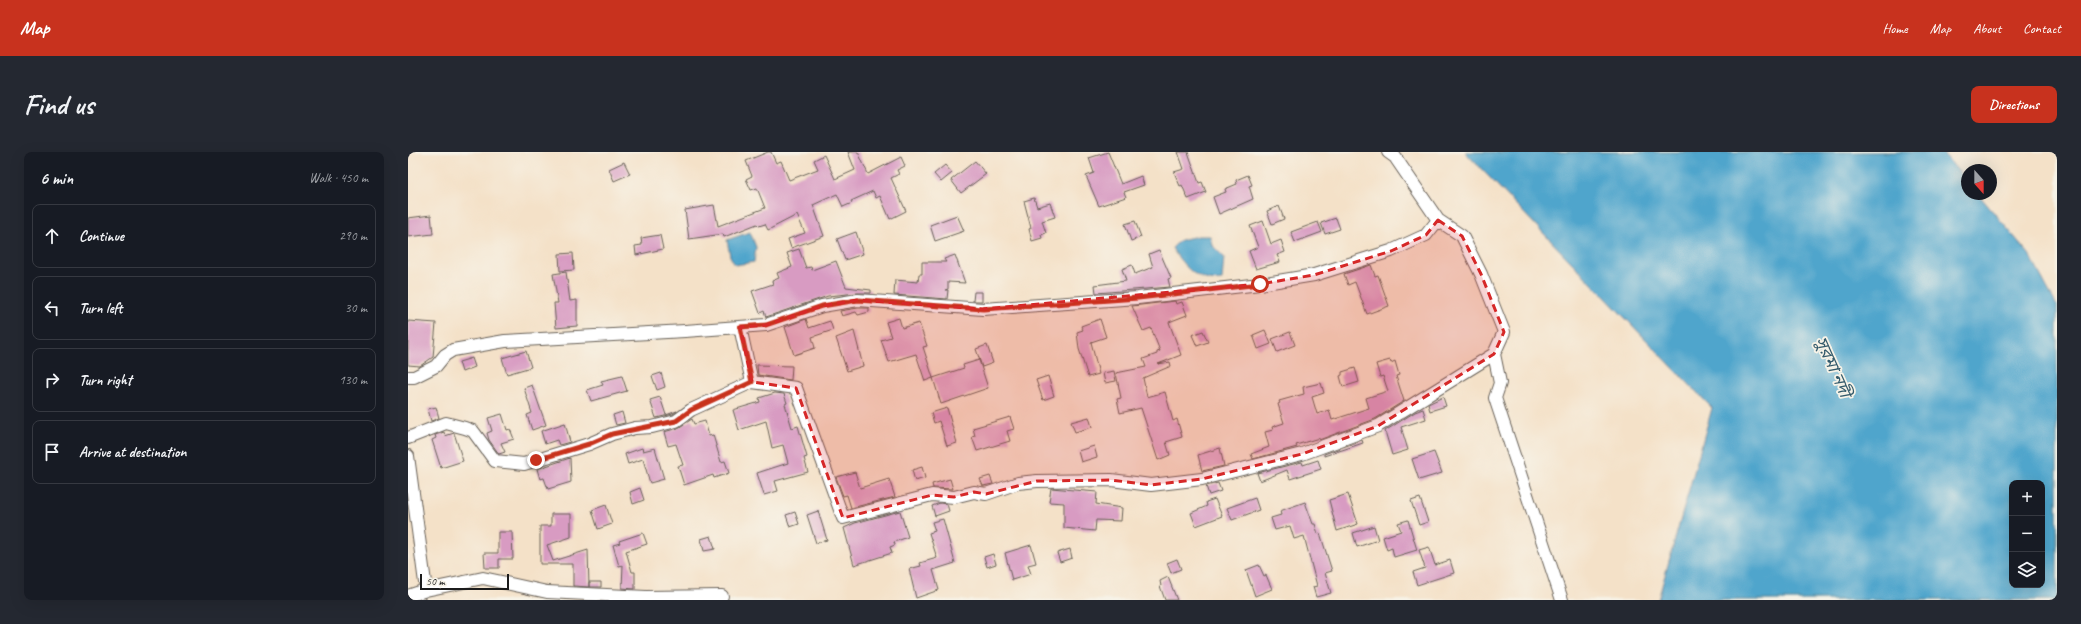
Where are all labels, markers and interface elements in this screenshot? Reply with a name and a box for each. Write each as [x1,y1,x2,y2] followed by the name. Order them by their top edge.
[20,16,50,40] text: Map
[1882,20,1908,37] text: Home
[1930,20,1951,37] text: Map
[1973,20,2001,37] text: About
[2023,20,2061,37] text: Contact
[1971,86,2057,123] button: Directions
[24,87,94,122] text: Find us
[1961,164,1997,200] north arrow
[40,168,73,189] text: 6 min
[309,170,368,186] text: Walk · 450 m
[41,225,63,247] icon: ahead
[79,227,124,246] text: Continue
[339,228,367,244] text: 290 m
[1251,275,1269,293] route start
[41,297,63,319] icon: left
[79,299,122,318] text: Turn left
[345,300,367,316] text: 30 m
[1810,334,1857,404] water label: সুরমা নদী
[41,369,63,391] icon: right
[79,371,132,390] text: Turn right
[339,372,367,388] text: 130 m
[41,441,63,463] icon: arrive
[79,443,186,462] text: Arrive at destination
[527,451,545,469] route end
[2009,480,2045,588] map controls
[2009,480,2045,516] button: +
[2009,516,2045,552] button: −
[2009,552,2045,588] button: layers
[420,572,509,591] scale bar
[426,574,445,588] text: 50 m

